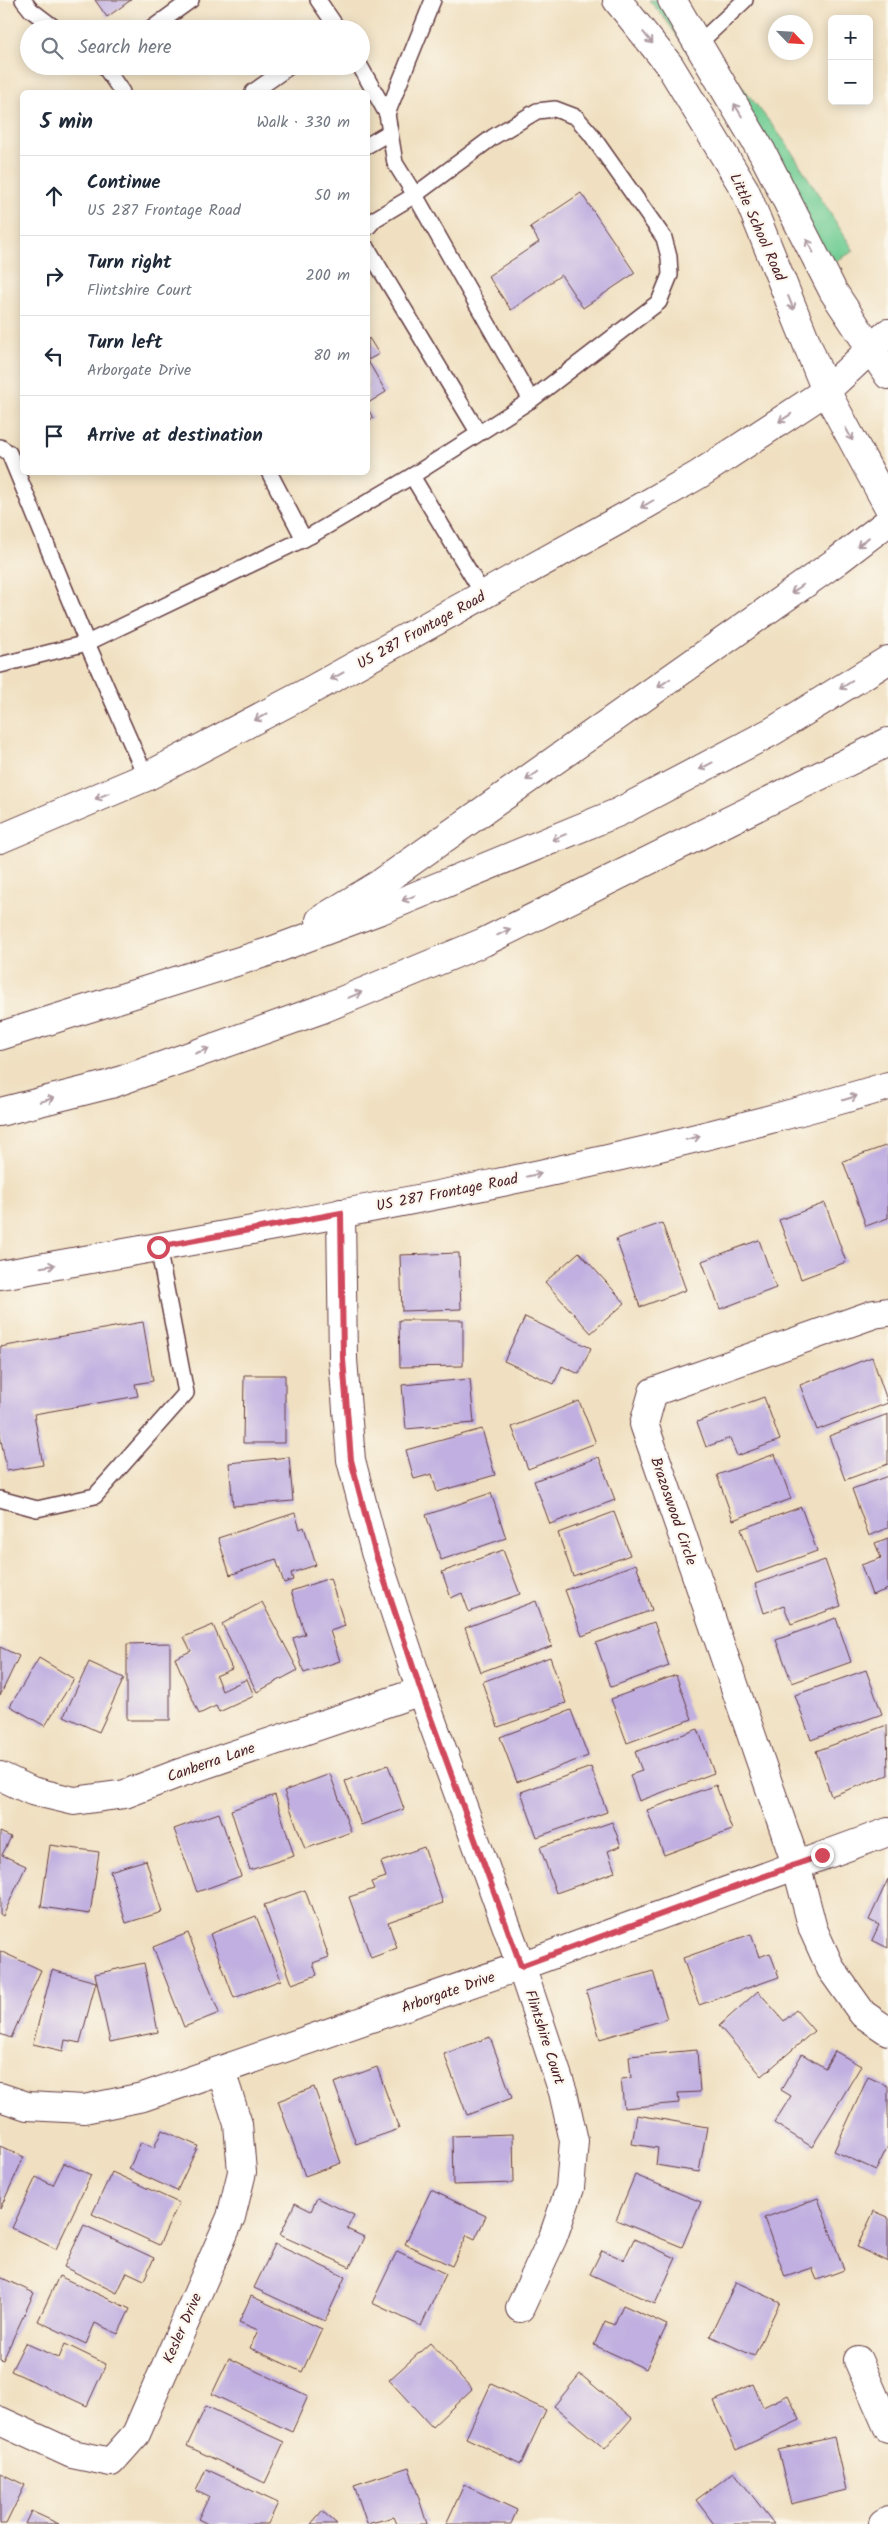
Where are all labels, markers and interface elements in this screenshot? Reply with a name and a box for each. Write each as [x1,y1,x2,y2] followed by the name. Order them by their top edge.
[768,15,813,60] north arrow
[828,15,873,105] map controls
[828,15,873,60] button: +
[20,20,370,75] search box
[642,31,653,44] one-way arrow
[78,33,172,63] text: Search here
[38,34,66,62] icon: search
[828,60,873,105] button: −
[732,103,742,118] one-way arrow
[40,106,93,139] text: 5 min
[257,110,350,135] text: Walk · 330 m
[87,168,160,198] text: Continue
[723,170,792,286] street label: Little School Road
[40,182,68,210] icon: ahead
[314,183,350,208] text: 50 m
[87,198,241,223] text: US 287 Frontage Road
[805,238,815,253] one-way arrow
[87,248,172,278] text: Turn right
[40,262,68,290] icon: right
[306,263,350,288] text: 200 m
[87,278,192,303] text: Flintshire Court
[786,295,796,310] one-way arrow
[87,328,162,358] text: Turn left
[40,342,68,370] icon: left
[313,343,350,368] text: 80 m
[87,358,191,383] text: Arborgate Drive
[779,413,793,423] one-way arrow
[87,421,263,451] text: Arrive at destination
[40,422,68,450] icon: arrive
[845,426,854,441] one-way arrow
[641,499,655,509] one-way arrow
[857,536,870,547] one-way arrow
[790,584,804,594] one-way arrow
[353,585,491,676] street label: US 287 Frontage Road
[330,671,345,681] one-way arrow
[658,678,672,688] one-way arrow
[840,681,854,691] one-way arrow
[254,713,269,722] one-way arrow
[698,761,713,771] one-way arrow
[525,771,539,781] one-way arrow
[94,793,109,802] one-way arrow
[552,833,567,842] one-way arrow
[402,894,417,904] one-way arrow
[496,927,511,936] one-way arrow
[347,990,362,1000] one-way arrow
[194,1046,210,1056] one-way arrow
[842,1092,858,1102] one-way arrow
[39,1095,55,1104] one-way arrow
[684,1133,700,1142] one-way arrow
[374,1167,521,1219] street label: US 287 Frontage Road
[526,1169,542,1179] one-way arrow
[147,1236,170,1259] route start
[40,1261,56,1271] one-way arrow
[643,1454,703,1569] street label: Brazoswood Circle
[164,1737,259,1789] street label: Canberra Lane
[811,1844,834,1867] route end
[398,1966,499,2020] street label: Arborgate Drive
[517,1987,571,2088] street label: Flintshire Court
[157,2289,209,2367] street label: Kesler Drive

